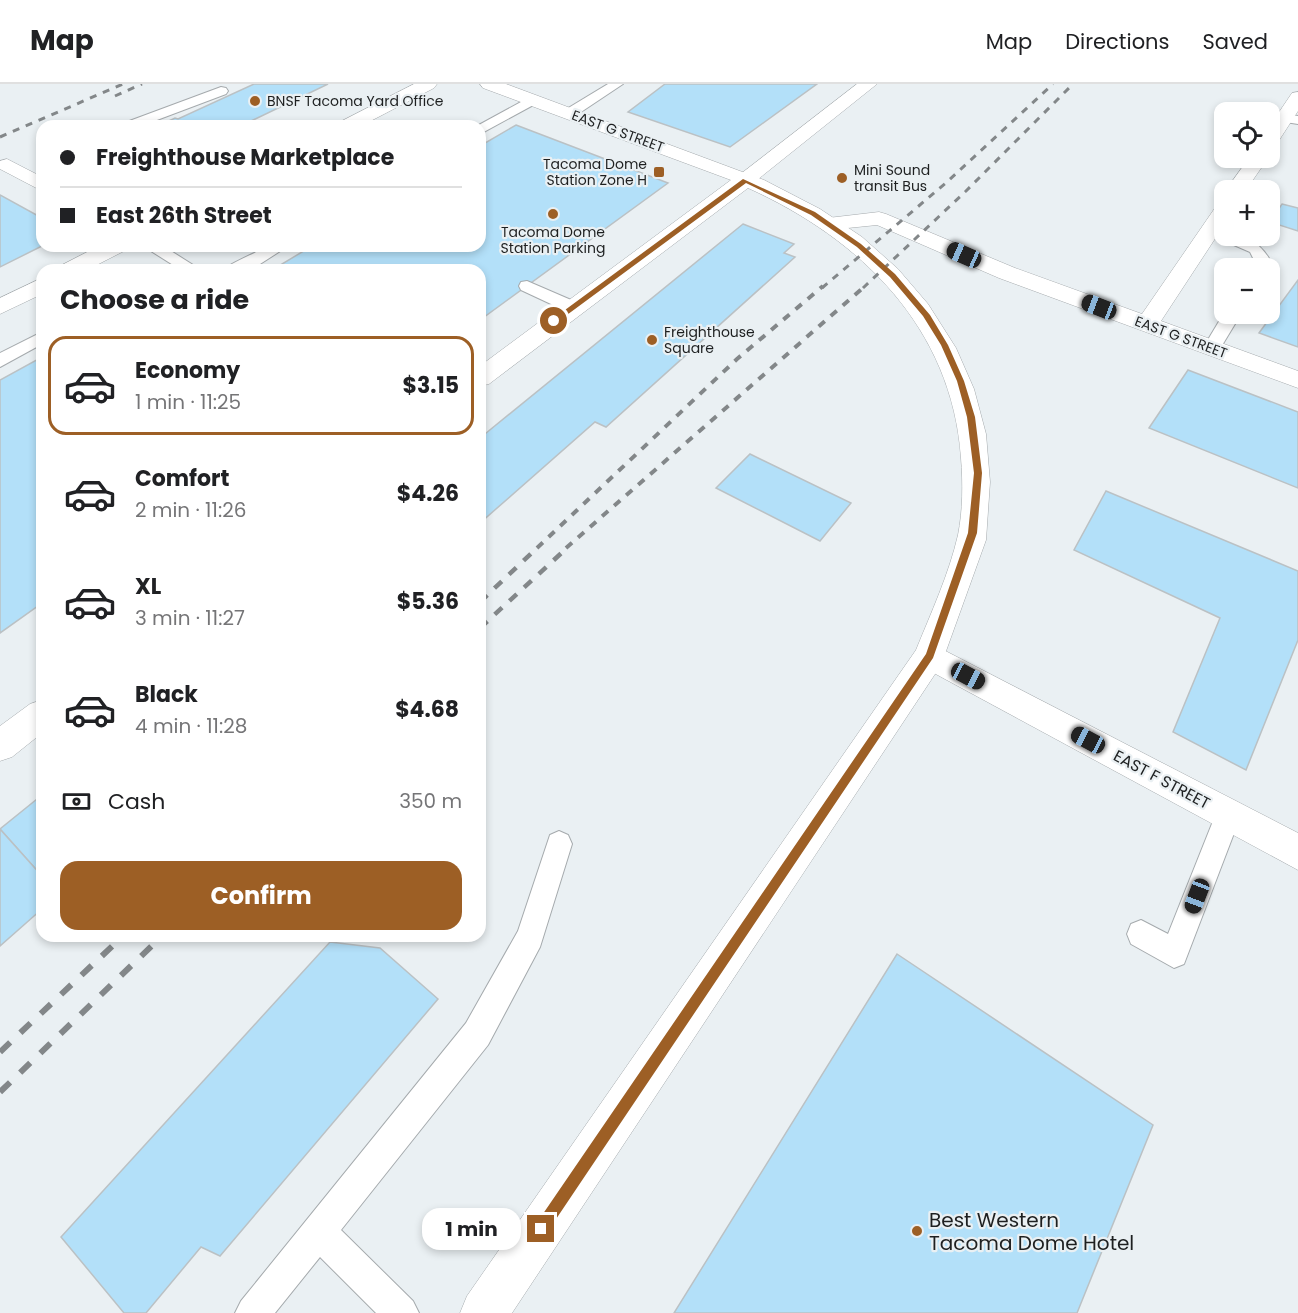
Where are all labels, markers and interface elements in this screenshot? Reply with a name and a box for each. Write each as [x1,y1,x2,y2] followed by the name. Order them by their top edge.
[30,21,94,60] text: Map
[986,27,1032,56] text: Map
[1065,27,1169,56] text: Directions
[1202,27,1268,56] text: Saved
[267,91,444,111] place label: BNSF Tacoma Yard Office
[248,94,262,108] marker: BNSF Tacoma Yard Office
[1214,102,1280,324] map controls
[1214,102,1280,168] button: locate
[569,105,667,157] street label: EAST G STREET
[96,142,394,173] text: Freighthouse Marketplace
[543,154,647,190] place label: Tacoma Dome Station Zone H
[854,160,930,196] place label: Mini Sound transit Bus
[652,165,666,179] marker: Tacoma Dome Station Zone H
[835,171,849,185] marker: Mini Sound transit Bus
[1214,180,1280,246] button: +
[96,200,272,231] text: East 26th Street
[546,207,560,221] marker: Tacoma Dome Station Parking
[501,222,605,258] place label: Tacoma Dome Station Parking
[944,239,984,271] car
[1214,258,1280,324] button: −
[60,281,249,318] text: Choose a ride
[1079,292,1119,322] car
[540,307,567,334] route start
[1132,311,1230,363] street label: EAST G STREET
[664,322,755,358] place label: Freighthouse Square
[645,333,659,347] marker: Freighthouse Square
[135,355,240,386] text: Economy
[63,359,117,413] icon: car
[402,370,459,401] text: $3.15
[135,388,241,416] text: 1 min · 11:25
[135,463,229,494] text: Comfort
[63,467,117,521] icon: car
[397,478,459,509] text: $4.26
[135,496,246,524] text: 2 min · 11:26
[135,571,161,602] text: XL
[63,575,117,629] icon: car
[397,586,459,617] text: $5.36
[135,604,245,632] text: 3 min · 11:27
[948,660,988,692] car
[135,679,198,710] text: Black
[63,683,117,737] icon: car
[395,694,459,725] text: $4.68
[135,712,247,740] text: 4 min · 11:28
[1068,724,1108,756] car
[1109,744,1214,815] street label: EAST F STREET
[60,785,93,818] icon: cash
[108,786,165,817] text: Cash
[399,787,462,815] text: 350 m
[60,861,462,930] button: Confirm
[1182,876,1212,916] car
[929,1206,1134,1257] place label: Best Western Tacoma Dome Hotel
[421,1208,520,1250] callout: 1 min
[445,1215,498,1243] text: 1 min
[527,1215,554,1242] route end
[910,1224,924,1238] marker: Best Western Tacoma Dome Hotel

